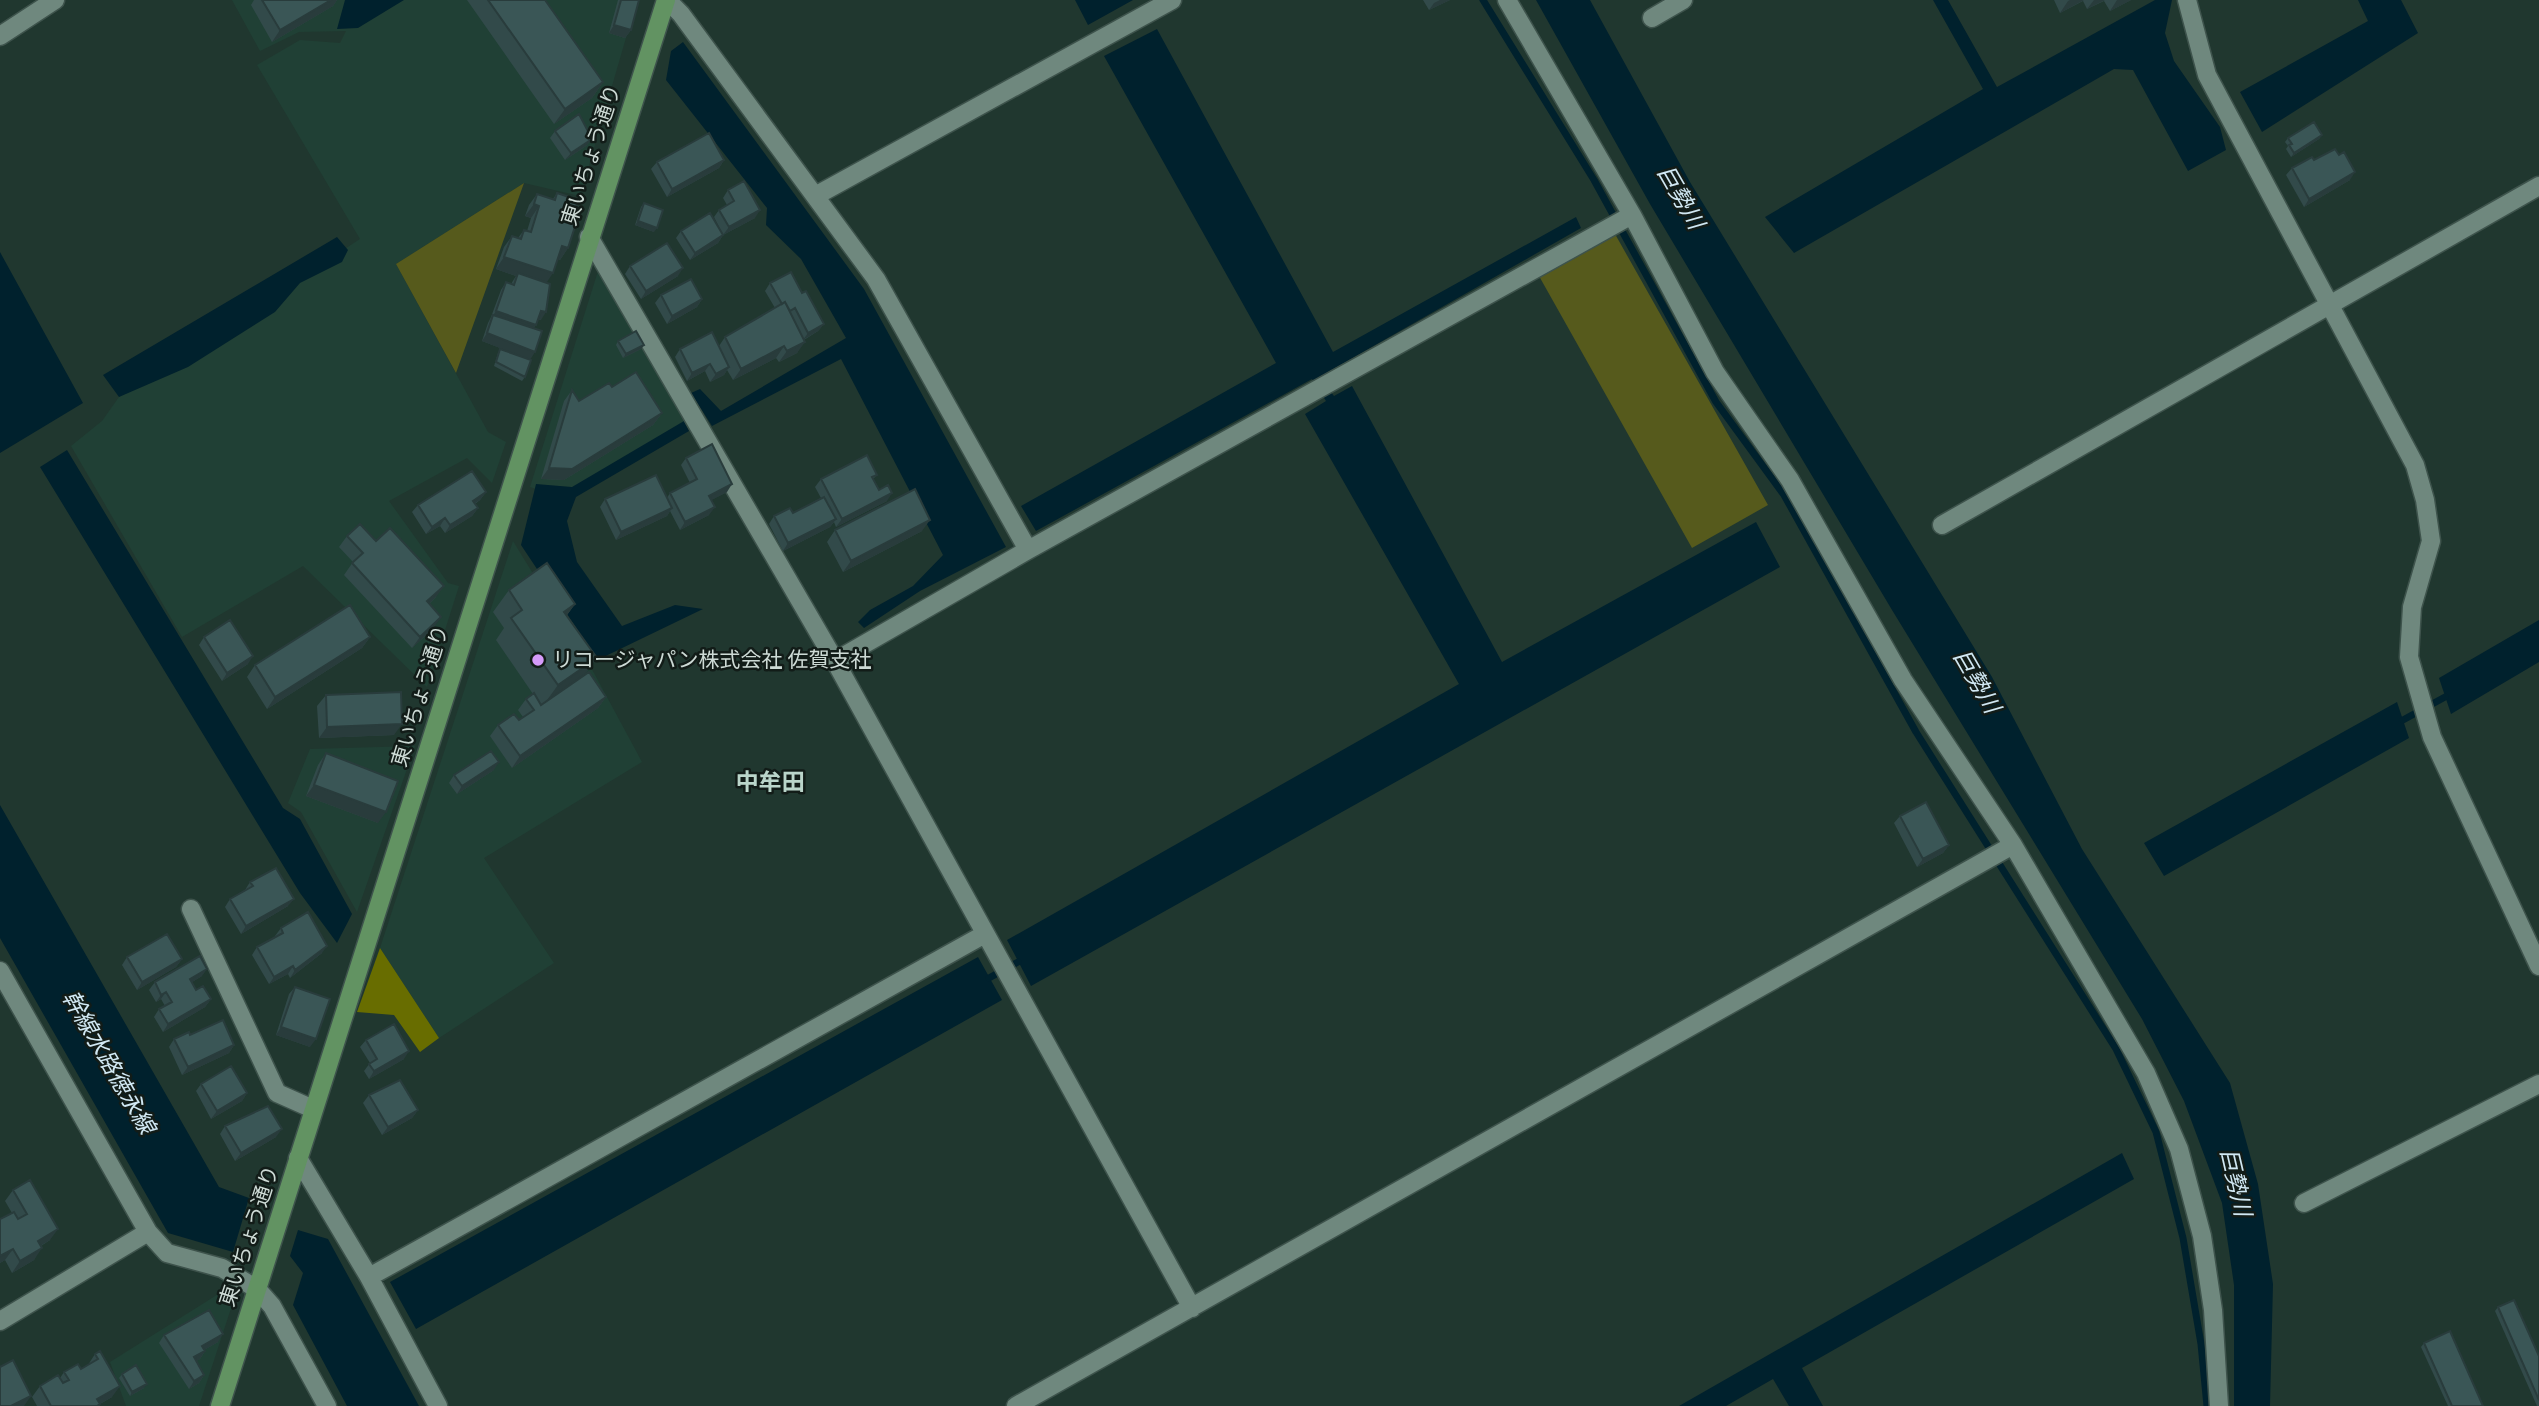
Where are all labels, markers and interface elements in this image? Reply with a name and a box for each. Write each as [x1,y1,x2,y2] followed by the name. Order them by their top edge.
[554,80,626,229] street label: 東いちょう通り
[1652,159,1714,236] water label: 巨勢川
[384,621,454,770] street label: 東いちょう通り
[1948,643,2010,720] water label: 巨勢川
[552,645,871,673] place label: リコージャパン株式会社 佐賀支社
[530,652,546,668] marker: リコージャパン株式会社 佐賀支社
[736,766,805,796] district label: 中牟田
[57,984,165,1141] water label: 幹線水路徳永線
[2215,1145,2260,1222] water label: 巨勢川
[212,1161,284,1310] street label: 東いちょう通り

